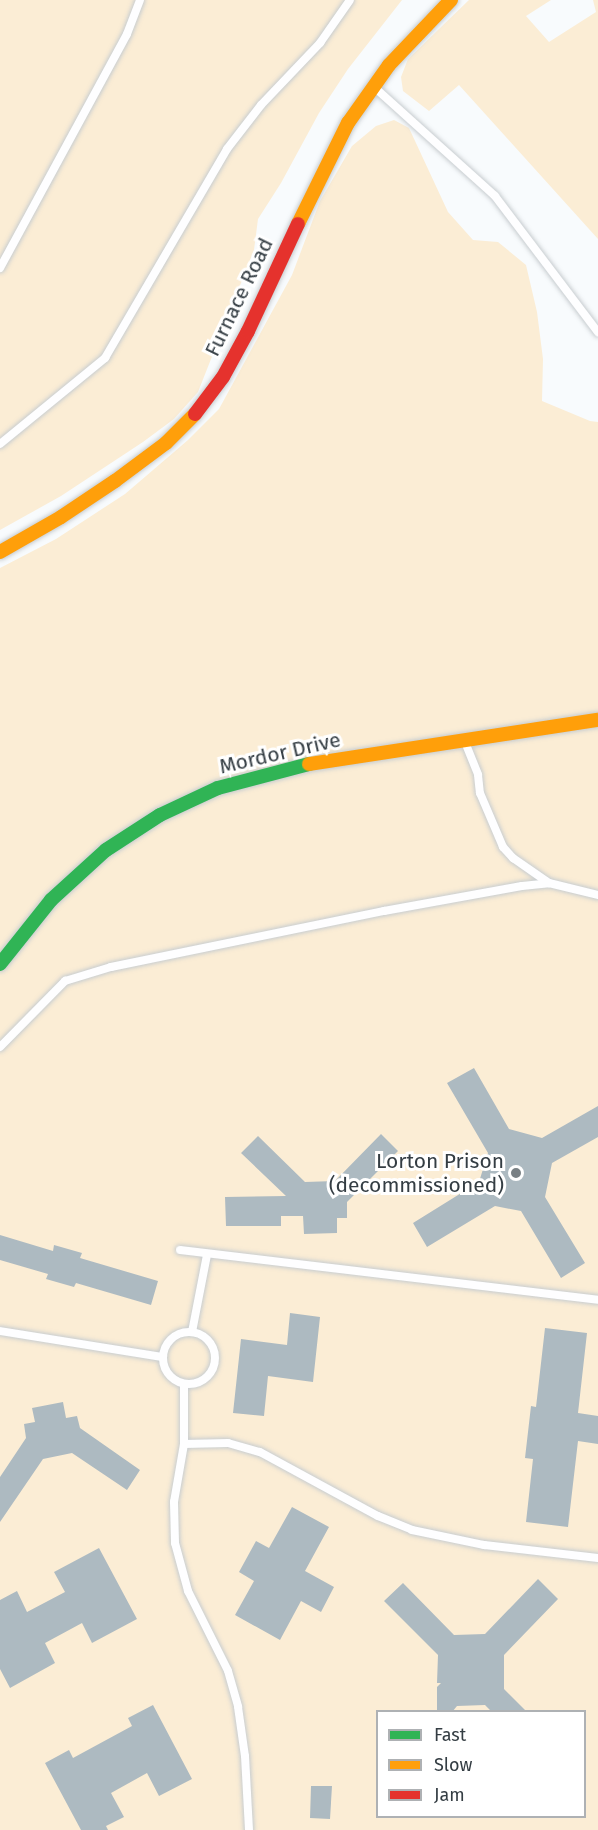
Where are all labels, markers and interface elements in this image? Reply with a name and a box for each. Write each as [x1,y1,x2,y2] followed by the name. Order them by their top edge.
[199,234,279,360] street label: Furnace Road
[217,727,343,779] street label: Mordor Drive
[329,1148,504,1198] place label: Lorton Prison (decommissioned)
[509,1166,523,1180] marker: Lorton Prison (decommissioned)
[376,1710,586,1818] legend
[434,1724,466,1746] text: Fast
[434,1754,472,1776] text: Slow
[434,1784,465,1806] text: Jam

